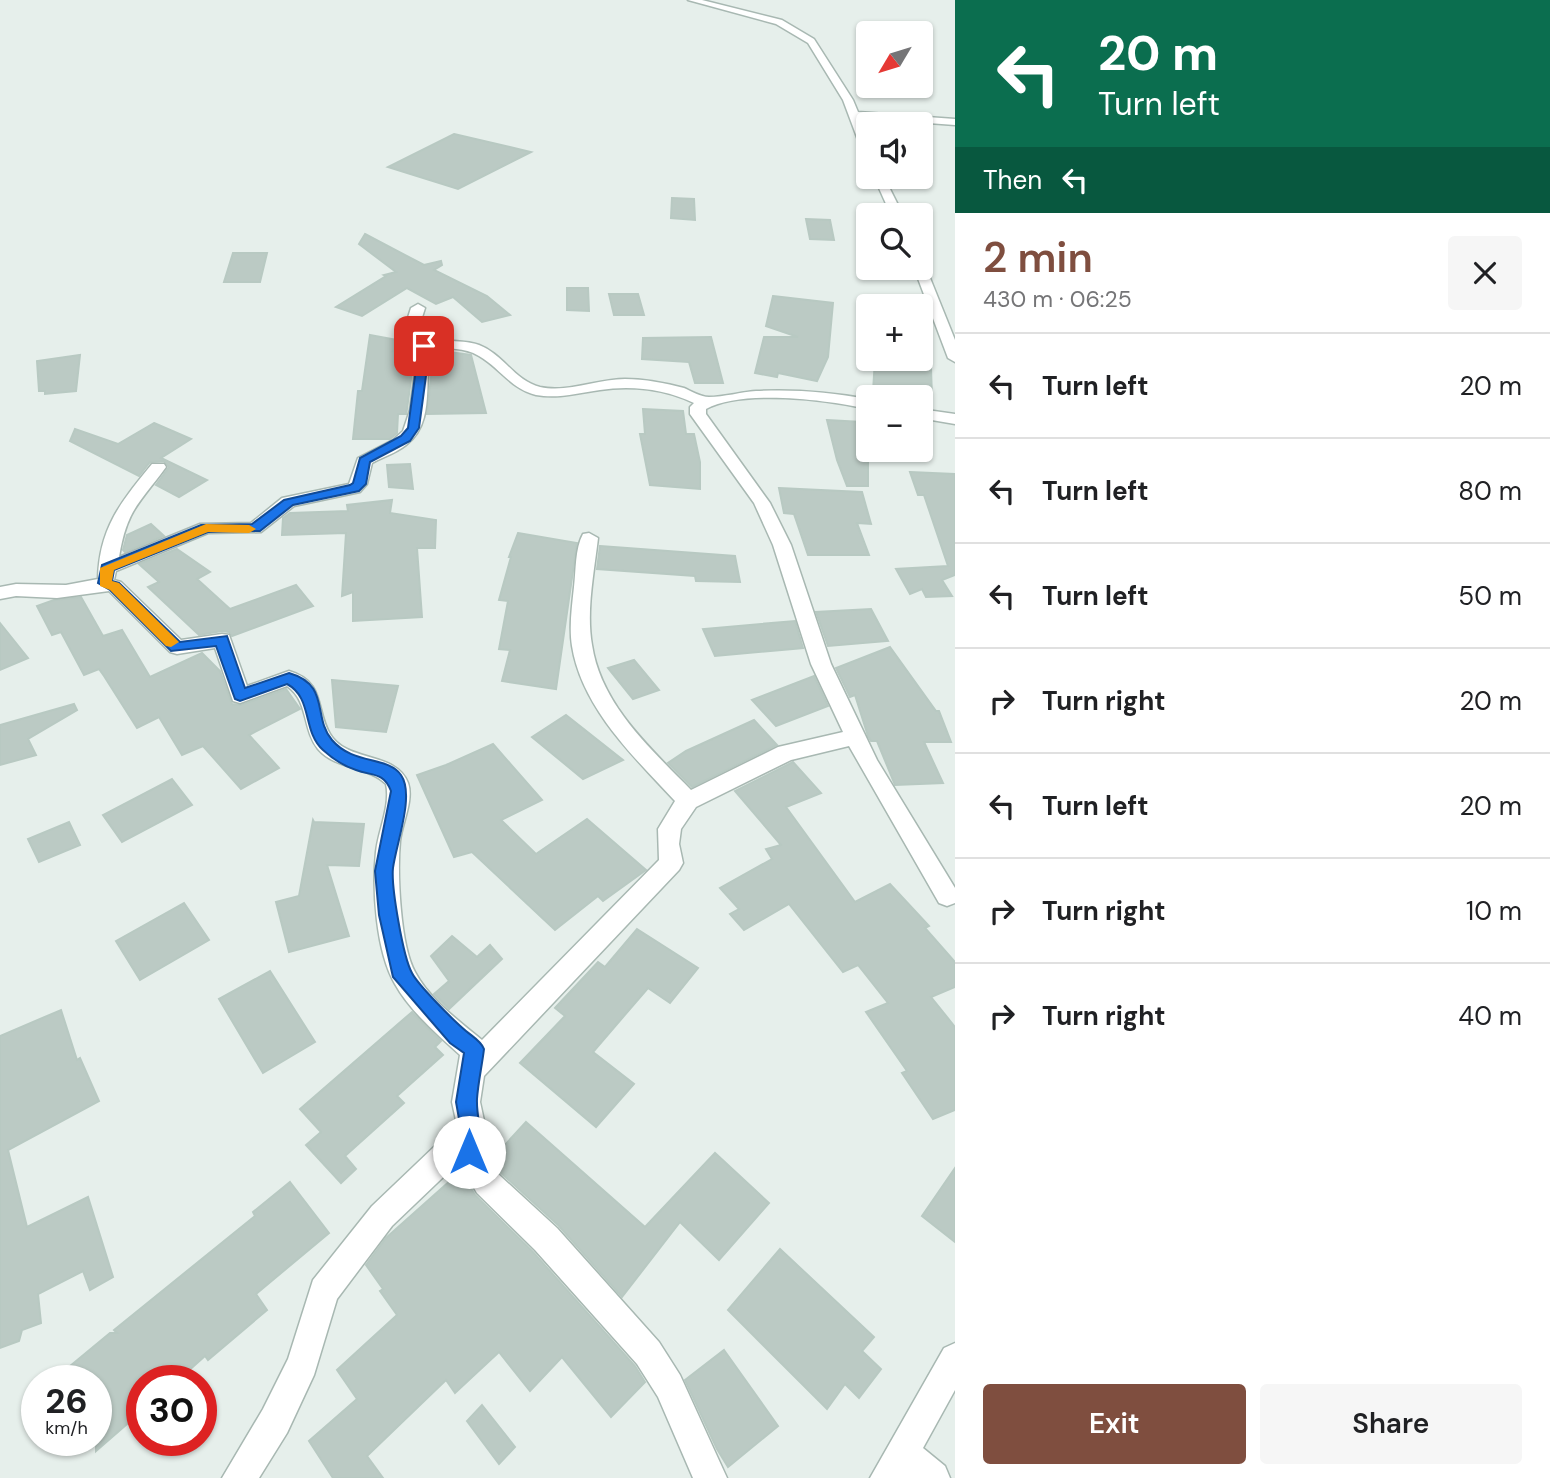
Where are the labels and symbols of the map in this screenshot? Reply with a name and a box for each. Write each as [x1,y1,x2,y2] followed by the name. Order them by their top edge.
[856,21,933,98] north arrow
[394,316,454,376] pin
[432,1115,506,1189] position arrow
[126,1365,217,1456] speed limit sign: 30

